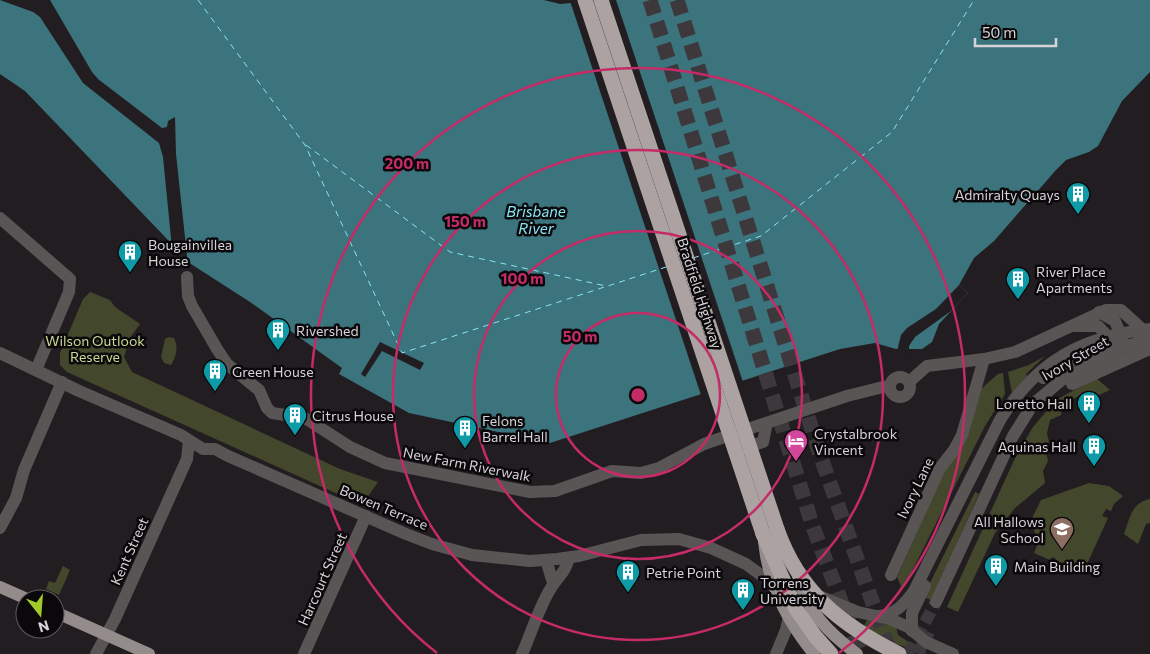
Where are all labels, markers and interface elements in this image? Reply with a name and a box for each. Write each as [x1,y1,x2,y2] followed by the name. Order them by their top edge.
[975,15,1056,47] scale bar
[982,23,1016,41] text: 50 m
[385,154,429,172] text: 200 m
[1065,181,1091,215] building icon: Admiralty Quays
[955,186,1060,203] place label: Admiralty Quays
[506,202,566,237] water label: Brisbane River
[444,212,486,230] text: 150 m
[674,235,726,351] street label: Bradfield Highway
[148,236,232,269] place label: Bougainvillea House
[117,239,143,273] building icon: Bougainvillea House
[1036,263,1112,296] place label: River Place Apartments
[1005,266,1031,300] building icon: River Place Apartments
[501,269,543,287] text: 100 m
[265,317,291,351] building icon: Rivershed
[296,322,359,339] place label: Rivershed
[563,327,597,345] text: 50 m
[45,332,145,365] park label: Wilson Outlook Reserve
[1039,332,1112,384] street label: Ivory Street
[202,358,228,392] building icon: Green House
[232,363,314,380] place label: Green House
[629,386,647,404] centre of rings
[1076,390,1102,424] building icon: Loretto Hall
[996,395,1072,412] place label: Loretto Hall
[282,402,308,436] building icon: Citrus House
[312,407,394,424] place label: Citrus House
[482,412,548,445] place label: Felons Barrel Hall
[452,415,478,449] building icon: Felons Barrel Hall
[814,425,898,458] place label: Crystalbrook Vincent
[783,428,809,462] hotel icon: Crystalbrook Vincent
[1081,433,1107,467] building icon: Aquinas Hall
[998,438,1076,455] place label: Aquinas Hall
[402,443,533,485] street label: New Farm Riverwalk
[893,455,937,521] street label: Ivory Lane
[337,481,431,533] street label: Bowen Terrace
[974,513,1044,546] place label: All Hallows School
[107,514,152,587] street label: Kent Street
[1049,516,1075,550] school or university icon: All Hallows School
[294,530,350,628] street label: Harcourt Street
[983,553,1009,587] building icon: Main Building
[1014,558,1101,575] place label: Main Building
[615,559,641,593] building icon: Petrie Point
[646,564,721,581] place label: Petrie Point
[760,574,824,607] place label: Torrens University
[730,577,756,611] building icon: Torrens University
[15,589,65,639] north arrow
[36,617,51,637] text: N

